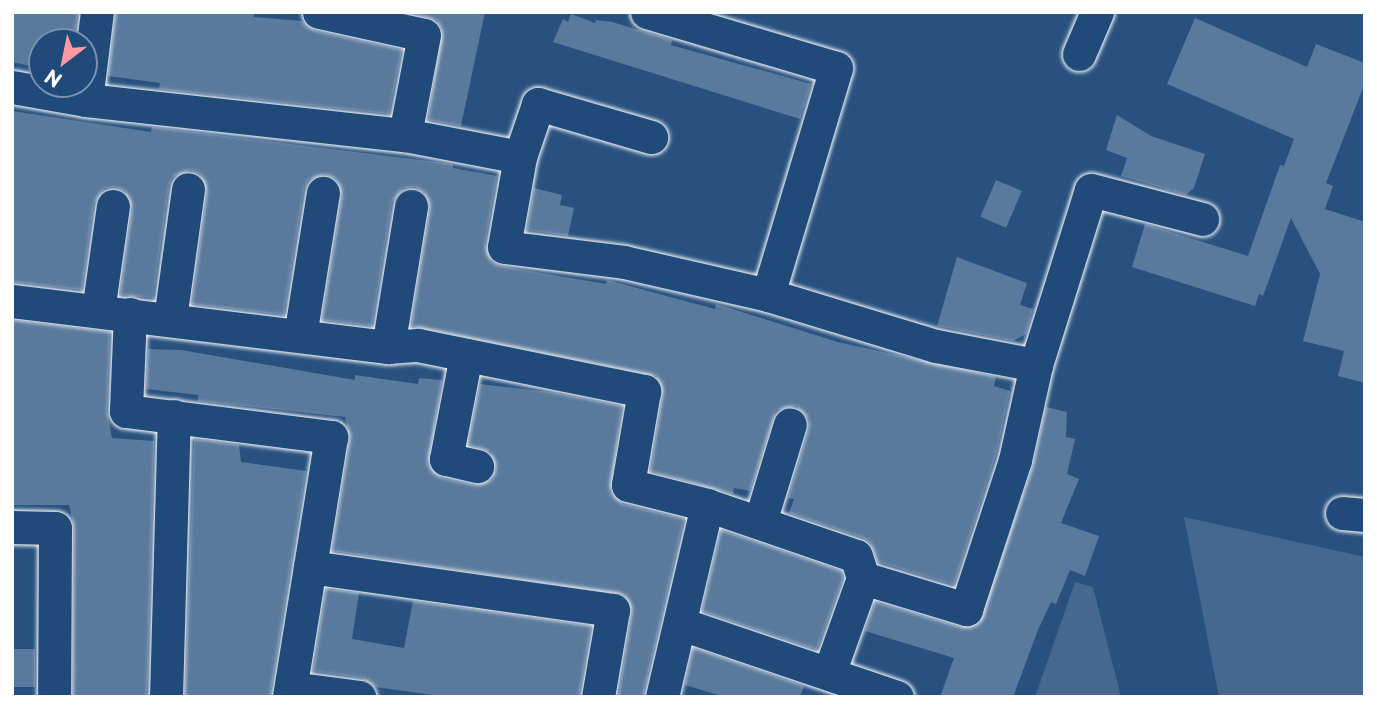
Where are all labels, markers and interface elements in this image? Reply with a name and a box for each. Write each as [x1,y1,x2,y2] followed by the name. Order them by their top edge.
[28,28,98,98] north arrow
[39,63,67,95] text: N

